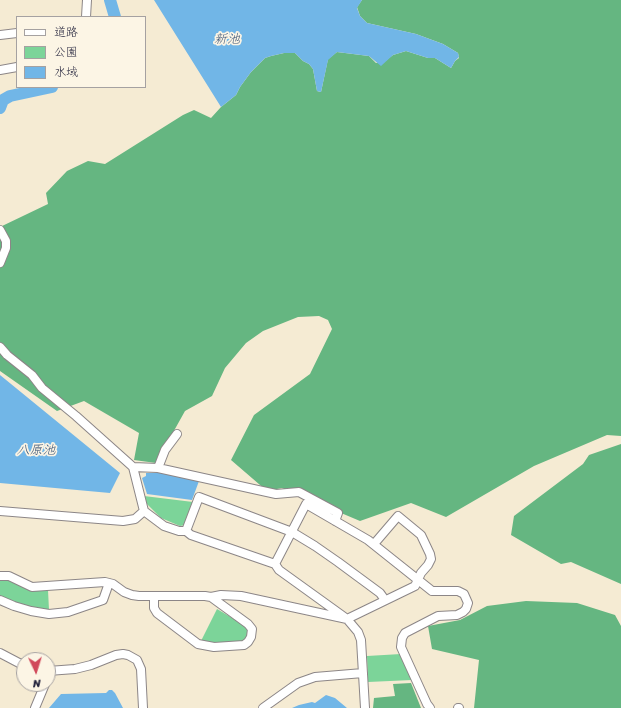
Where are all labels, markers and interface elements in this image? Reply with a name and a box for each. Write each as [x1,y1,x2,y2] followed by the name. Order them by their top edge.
[16,16,146,88] legend
[54,21,78,43] text: 道路
[214,32,240,48] water label: 新池
[54,41,78,63] text: 公園
[54,61,78,83] text: 水域
[17,443,55,459] water label: 八原池
[16,652,56,692] north arrow
[32,674,41,693] text: N

